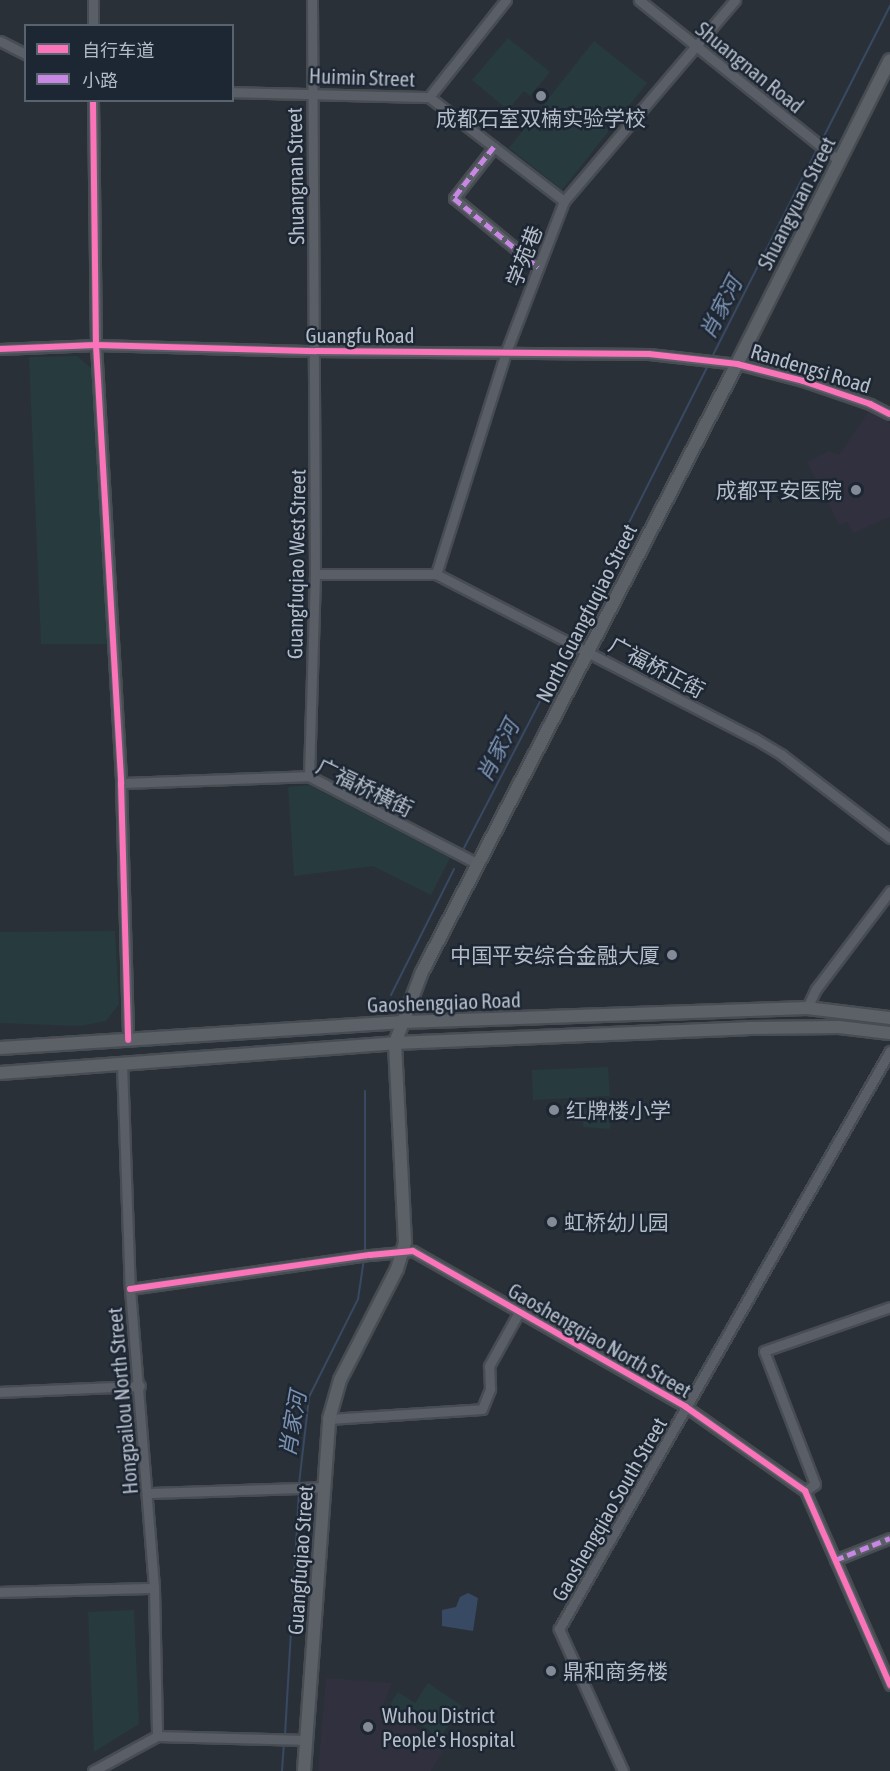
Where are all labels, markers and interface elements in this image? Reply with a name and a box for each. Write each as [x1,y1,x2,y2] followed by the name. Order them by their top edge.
[691,16,809,118] street label: Shuangnan Road
[24,24,234,102] legend
[82,40,154,61] text: 自行车道
[308,63,416,91] street label: Huimin Street
[82,70,118,91] text: 小路
[534,89,548,103] marker: 成都石室双楠实验学校
[436,105,646,131] place label: 成都石室双楠实验学校
[281,107,309,245] street label: Shuangnan Street
[752,132,840,274] street label: Shuangyuan Street
[501,222,547,290] street label: 学苑巷
[694,273,748,343] water label: 肖家河
[305,322,415,348] street label: Guangfu Road
[748,338,874,398] street label: Randengsi Road
[282,469,310,659] street label: Guangfuqiao West Street
[716,477,842,503] place label: 成都平安医院
[847,481,865,499] marker: 成都平安医院
[530,520,642,706] street label: North Guangfuqiao Street
[605,631,709,703] street label: 广福桥正街
[471,716,525,786] water label: 肖家河
[312,753,418,821] street label: 广福桥横街
[450,942,660,968] place label: 中国平安综合金融大厦
[665,948,679,962] marker: 中国平安综合金融大厦
[367,987,521,1017] street label: Gaoshengqiao Road
[566,1097,671,1123] place label: 红牌楼小学
[547,1103,561,1117] marker: 红牌楼小学
[564,1209,669,1235] place label: 虹桥幼儿园
[545,1215,559,1229] marker: 虹桥幼儿园
[504,1277,696,1403] street label: Gaoshengqiao North Street
[101,1307,143,1495] street label: Hongpailou North Street
[274,1389,312,1459] water label: 肖家河
[546,1413,672,1605] street label: Gaoshengqiao South Street
[282,1485,318,1635] street label: Guangfuqiao Street
[563,1658,668,1684] place label: 鼎和商务楼
[544,1664,558,1678] marker: 鼎和商务楼
[382,1702,515,1752] place label: Wuhou District People's Hospital
[359,1718,377,1736] marker: Wuhou District People's Hospital

